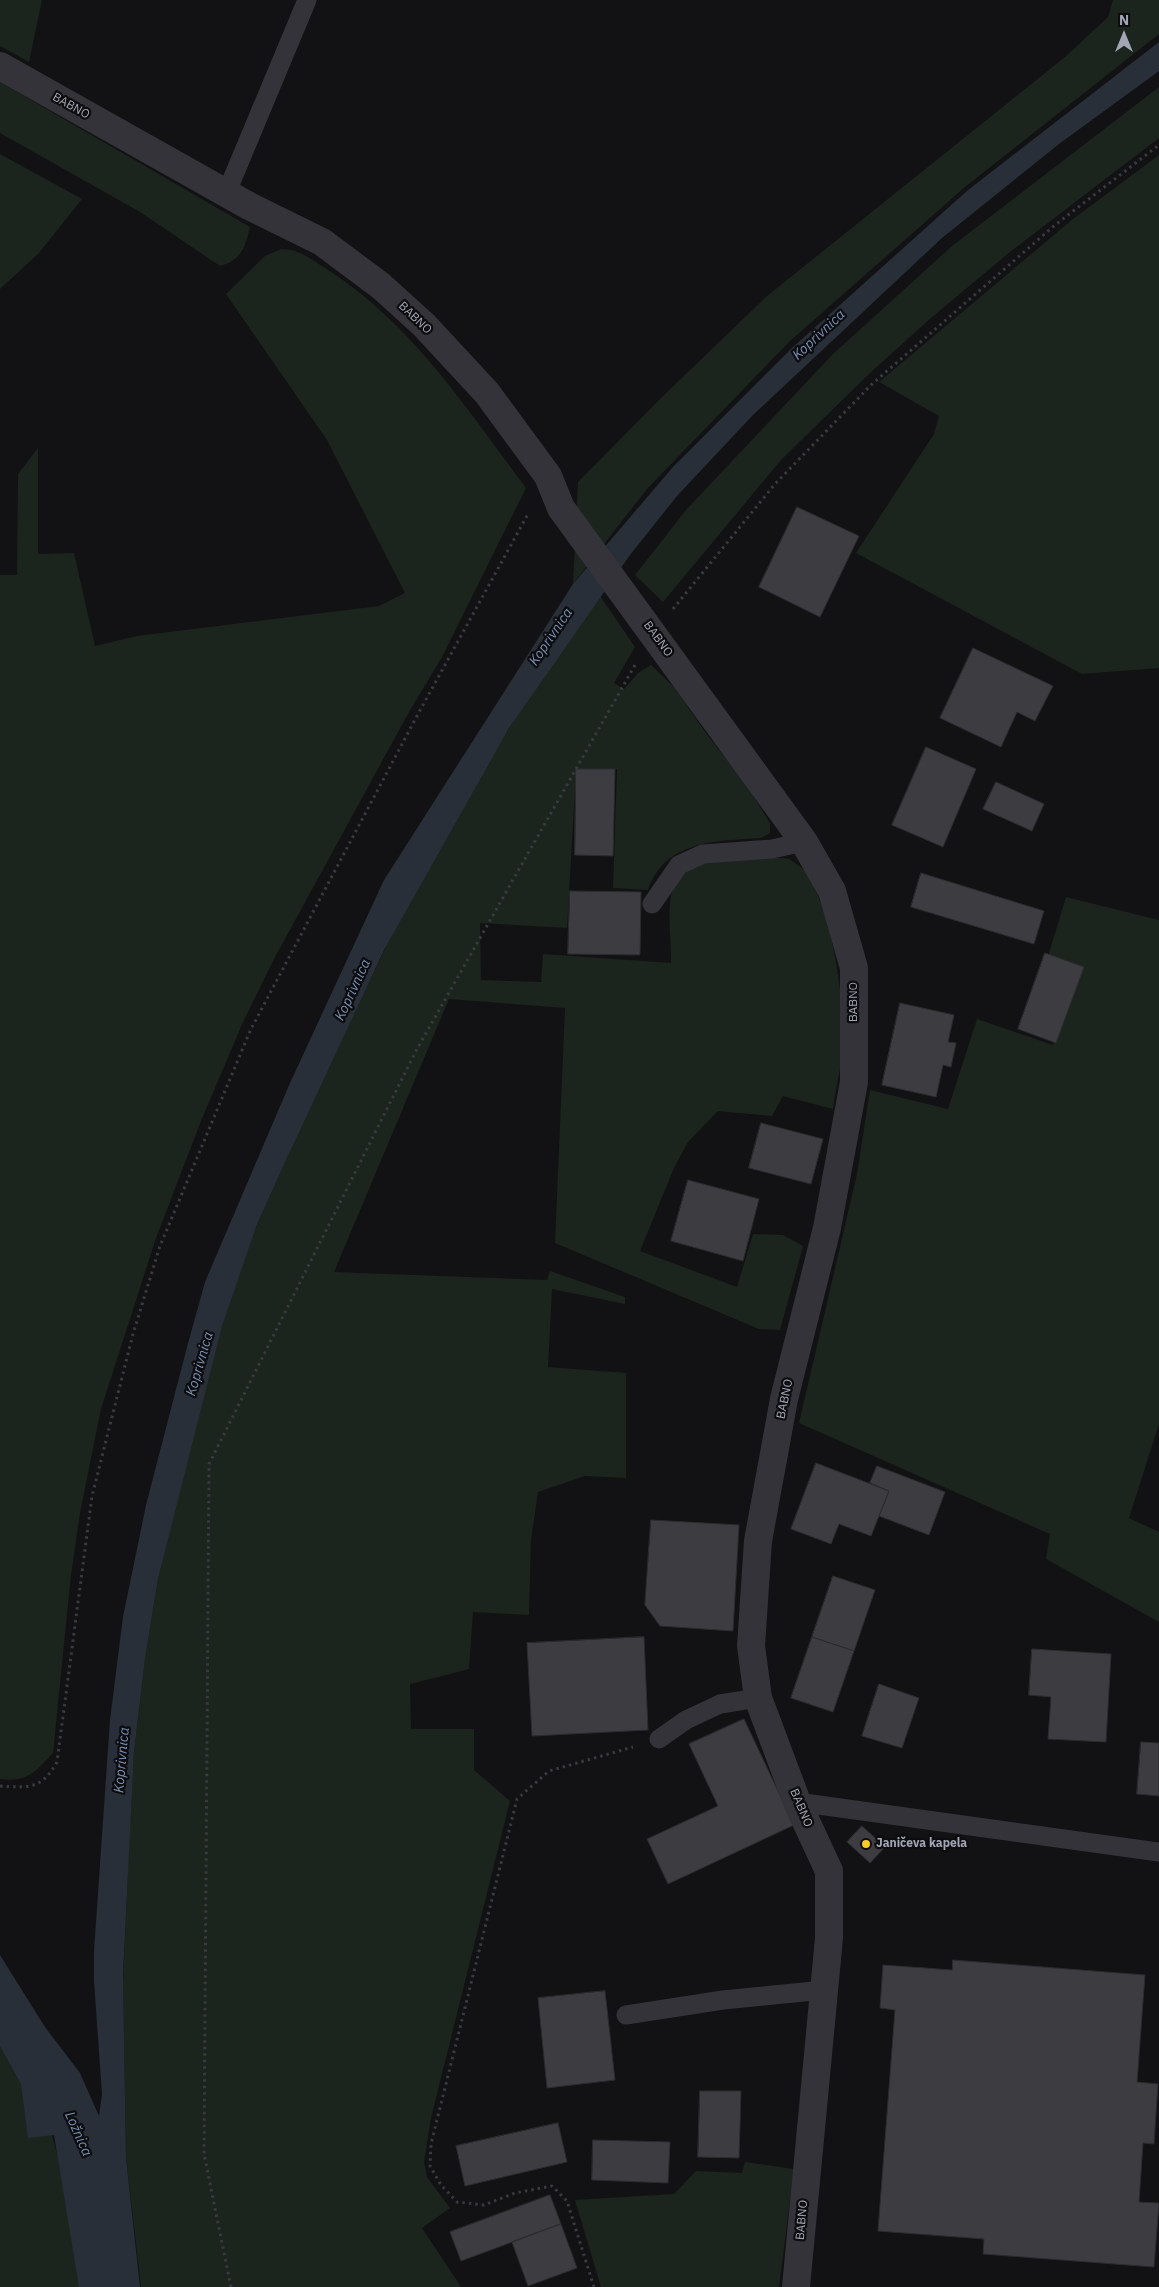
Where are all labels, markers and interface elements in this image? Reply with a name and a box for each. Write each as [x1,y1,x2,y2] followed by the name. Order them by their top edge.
[1099,10,1149,60] north arrow
[1119,11,1129,29] text: N
[50,90,92,122] street label: BABNO
[396,299,434,337] street label: BABNO
[789,306,849,364] water label: Koprivnica
[526,605,576,669] water label: Koprivnica
[640,618,676,660] street label: BABNO
[331,957,375,1023] water label: Koprivnica
[847,982,861,1022] street label: BABNO
[183,1330,217,1398] water label: Koprivnica
[774,1378,796,1420] street label: BABNO
[111,1726,133,1794] water label: Koprivnica
[787,1787,815,1829] street label: BABNO
[876,1837,967,1851] place label: Janičeva kapela
[860,1838,872,1850] marker: Janičeva kapela
[61,2109,95,2159] water label: Ložnica
[793,2199,811,2241] street label: BABNO

